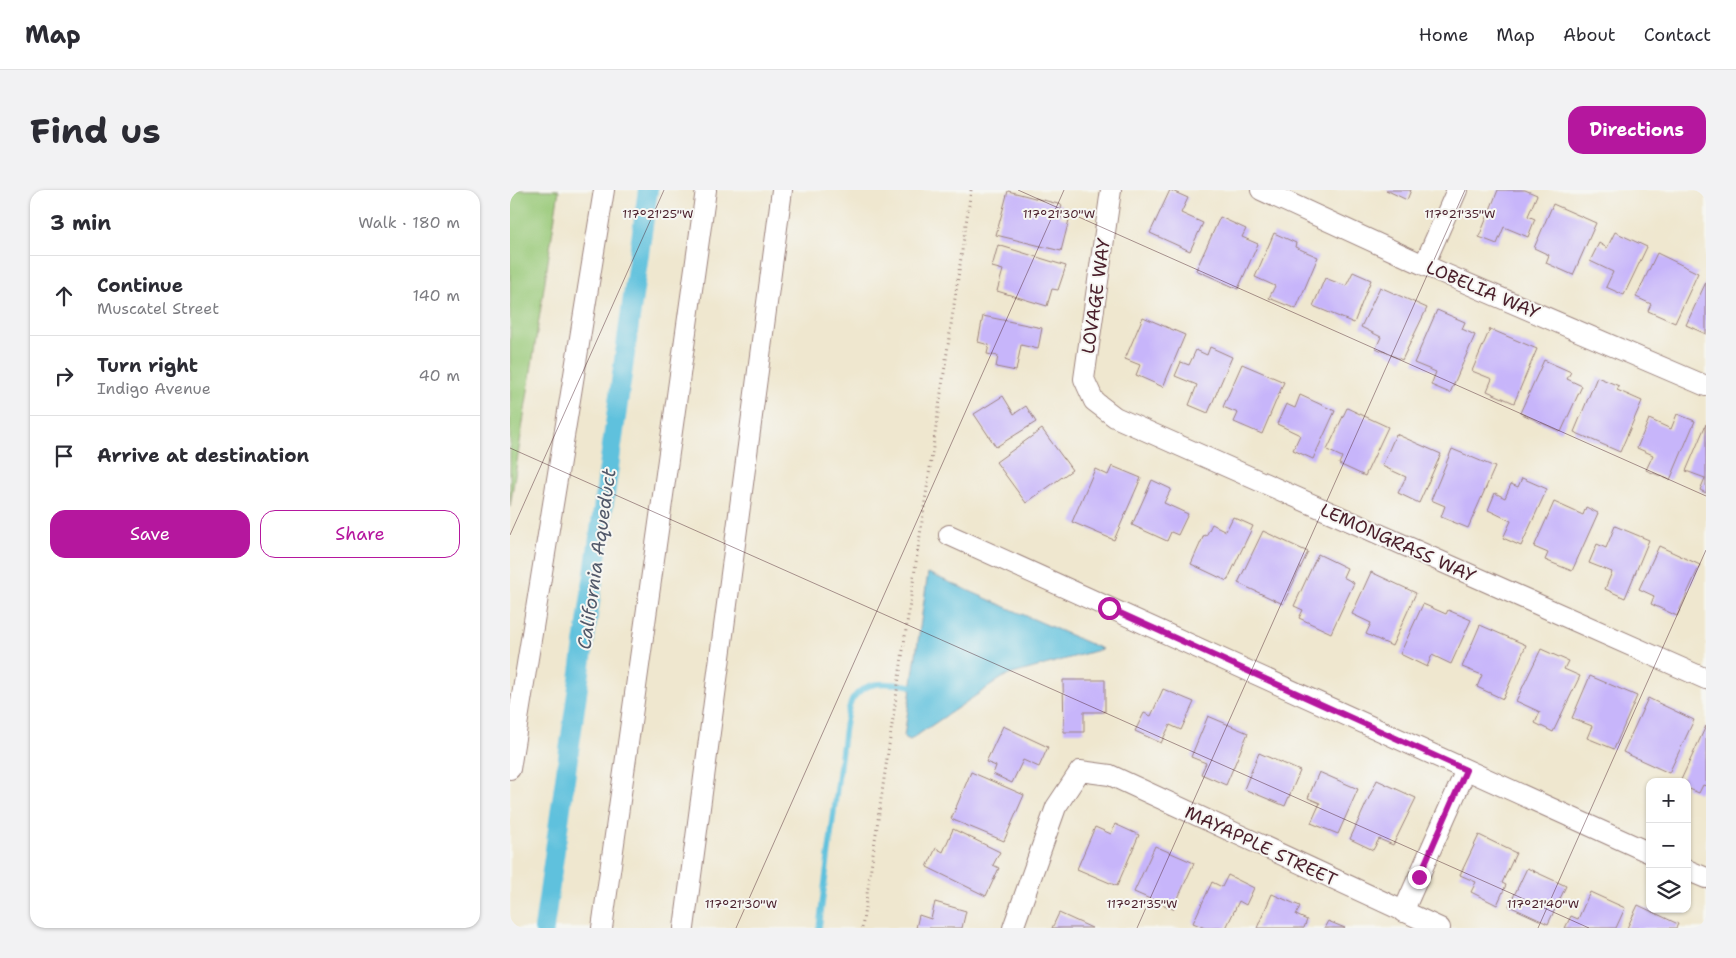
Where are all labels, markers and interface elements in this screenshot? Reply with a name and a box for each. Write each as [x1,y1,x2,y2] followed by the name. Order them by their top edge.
[25,19,81,51] text: Map
[1419,23,1468,47] text: Home
[1496,23,1535,47] text: Map
[1563,23,1616,47] text: About
[1644,23,1711,47] text: Contact
[1568,106,1706,154] button: Directions
[30,107,161,154] text: Find us
[622,206,694,222] text: 117°21'25"W
[1023,206,1095,222] text: 117°21'30"W
[1424,206,1496,222] text: 117°21'35"W
[50,209,111,237] text: 3 min
[358,212,460,233] text: Walk · 180 m
[1076,236,1116,355] street label: LOVAGE WAY
[1422,255,1544,325] street label: LOBELIA WAY
[97,273,183,298] text: Continue
[50,282,78,310] icon: ahead
[413,285,460,306] text: 140 m
[97,298,219,319] text: Muscatel Street
[97,353,198,378] text: Turn right
[50,362,78,390] icon: right
[418,365,460,386] text: 40 m
[97,378,211,399] text: Indigo Avenue
[50,442,78,470] icon: arrive
[97,443,309,468] text: Arrive at destination
[571,466,622,651] water label: California Aqueduct
[1316,498,1480,588] street label: LEMONGRASS WAY
[50,510,250,558] button: Save
[260,510,460,558] button: Share
[1098,597,1121,620] route start
[1646,778,1691,913] map controls
[1646,778,1691,823] button: +
[1181,800,1341,892] street label: MAYAPPLE STREET
[1646,823,1691,868] button: −
[1408,866,1431,889] route end
[1646,868,1691,913] button: layers
[705,896,777,912] text: 117°21'30"W
[1106,896,1178,912] text: 117°21'35"W
[1507,896,1579,912] text: 117°21'40"W

